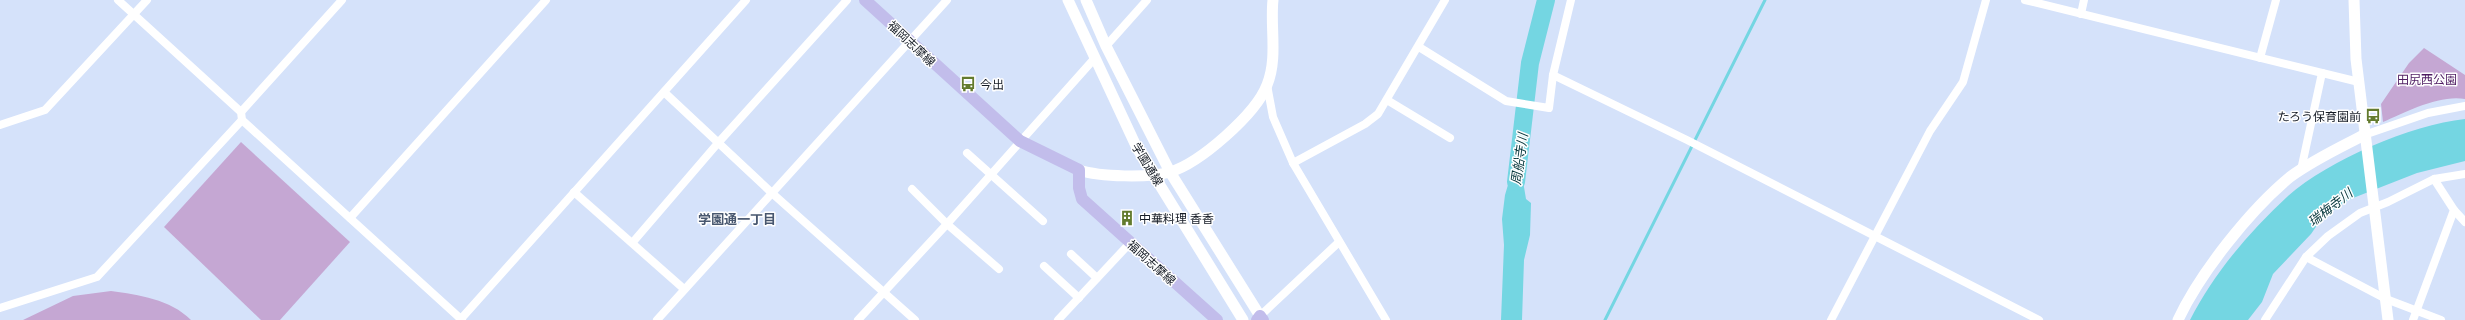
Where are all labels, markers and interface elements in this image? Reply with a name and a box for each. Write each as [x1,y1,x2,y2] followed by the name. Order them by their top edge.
[885,17,939,69] street label: 福岡志摩線
[2397,72,2457,86] park label: 田尻西公園
[959,75,977,93] bus stop icon: 今出
[980,77,1004,91] place label: 今出
[2364,107,2382,125] bus stop icon: たろう保育園前
[2278,109,2361,123] place label: たろう保育園前
[1507,130,1531,186] water label: 周船寺川
[1130,140,1166,188] street label: 学園通線
[2305,183,2357,229] water label: 瑞梅寺川
[1118,209,1136,227] building icon: 中華料理 香香
[698,211,776,227] district label: 学園通一丁目
[1139,211,1214,225] place label: 中華料理 香香
[1125,237,1179,287] street label: 福岡志摩線

